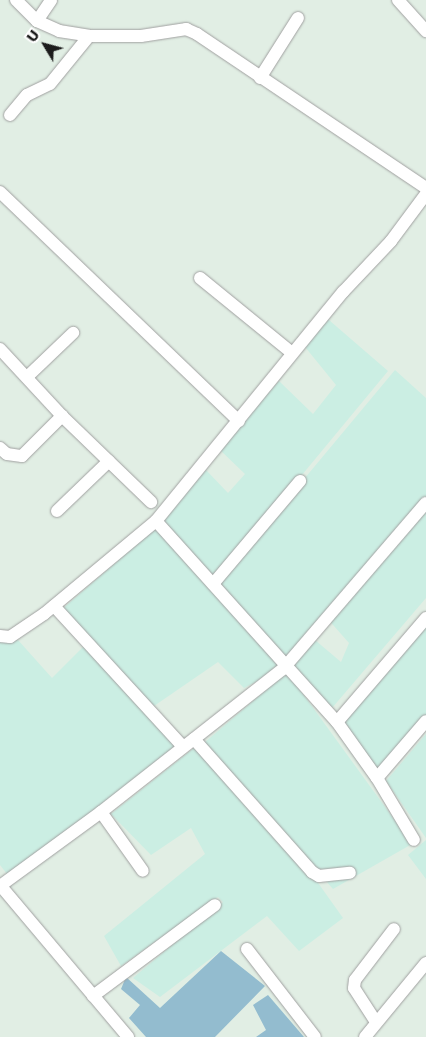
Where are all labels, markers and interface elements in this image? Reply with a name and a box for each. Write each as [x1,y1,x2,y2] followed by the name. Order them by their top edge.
[20,20,70,70] north arrow
[23,27,43,45] text: U

